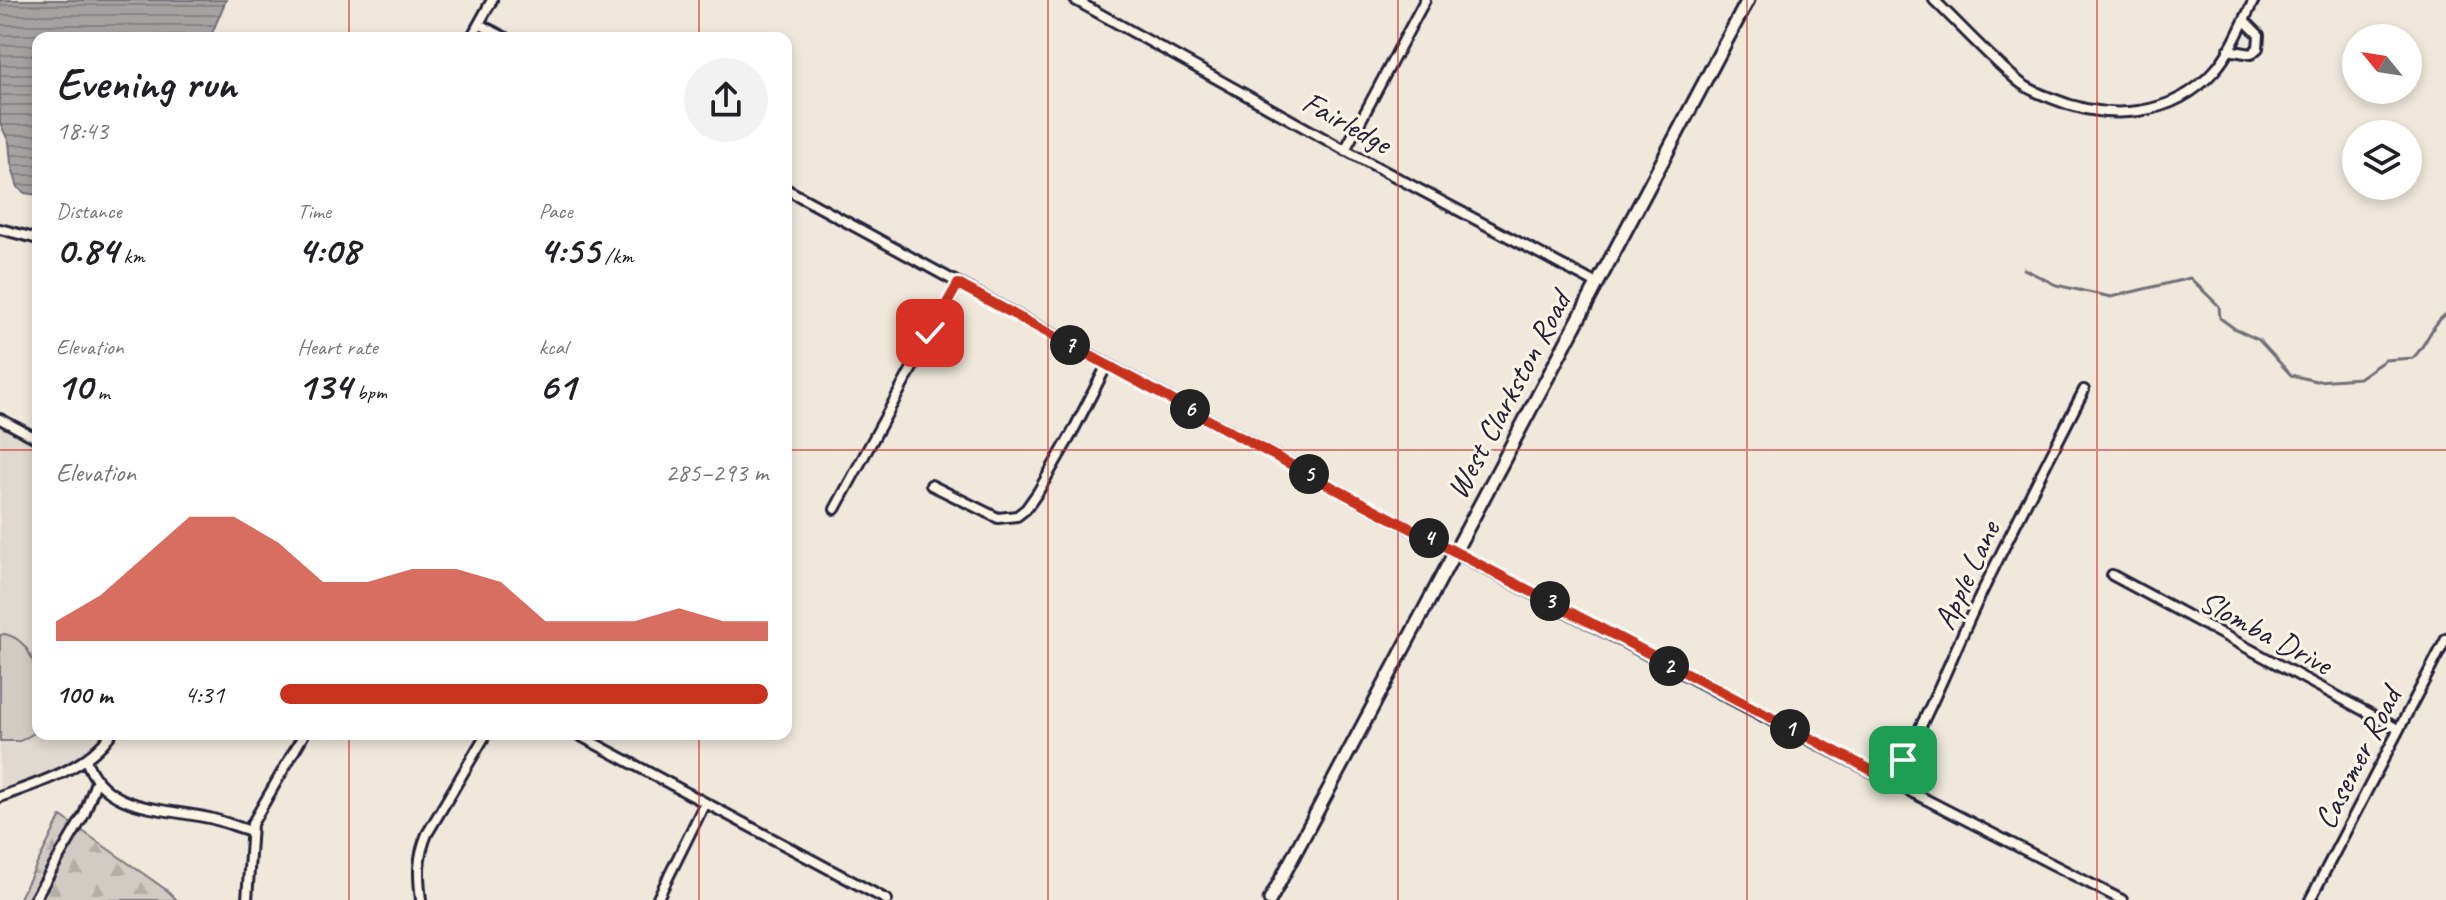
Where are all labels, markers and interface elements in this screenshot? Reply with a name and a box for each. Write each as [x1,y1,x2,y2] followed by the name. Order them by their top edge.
[2342,24,2422,104] north arrow
[2342,24,2422,200] map controls
[56,56,236,111] text: Evening run
[684,58,768,142] button: share
[1295,81,1401,165] street label: Fairledge
[56,114,108,147] text: 18:43
[2342,120,2422,200] button: layers
[56,197,122,225] text: Distance
[297,197,331,225] text: Time
[539,197,573,225] text: Pace
[56,225,118,275] text: 0.84
[297,225,359,275] text: 4:08
[539,225,599,275] text: 4:55
[118,242,145,270] text: km
[599,242,633,270] text: /km
[1437,281,1582,506] street label: West Clarkston Road
[896,299,964,367] pin
[908,311,952,355] icon: check
[1050,325,1090,365] pin: 7
[1065,331,1075,359] text: 7
[56,333,124,361] text: Elevation
[297,333,378,361] text: Heart rate
[539,333,568,361] text: kcal
[56,361,92,411] text: 10
[297,361,351,411] text: 134
[539,361,576,411] text: 61
[92,378,110,406] text: m
[351,378,387,406] text: bpm
[1170,389,1210,429] pin: 6
[1185,395,1195,423] text: 6
[1289,454,1329,494] pin: 5
[56,456,136,489] text: Elevation
[665,456,768,489] text: 285–293 m
[1304,460,1314,488] text: 5
[1924,512,2010,636] street label: Apple Lane
[1409,518,1449,558] pin: 4
[1424,524,1434,552] text: 4
[2192,580,2341,686] street label: Slomba Drive
[1530,581,1570,621] pin: 3
[1545,587,1555,615] text: 3
[1649,646,1689,686] pin: 2
[1664,652,1674,680] text: 2
[2304,677,2412,836] street label: Casemer Road
[56,678,112,711] text: 100 m
[184,678,224,711] text: 4:31
[1770,709,1810,749] pin: 1
[1785,715,1795,743] text: 1
[1869,726,1937,794] pin
[1881,738,1925,782] icon: arrive

